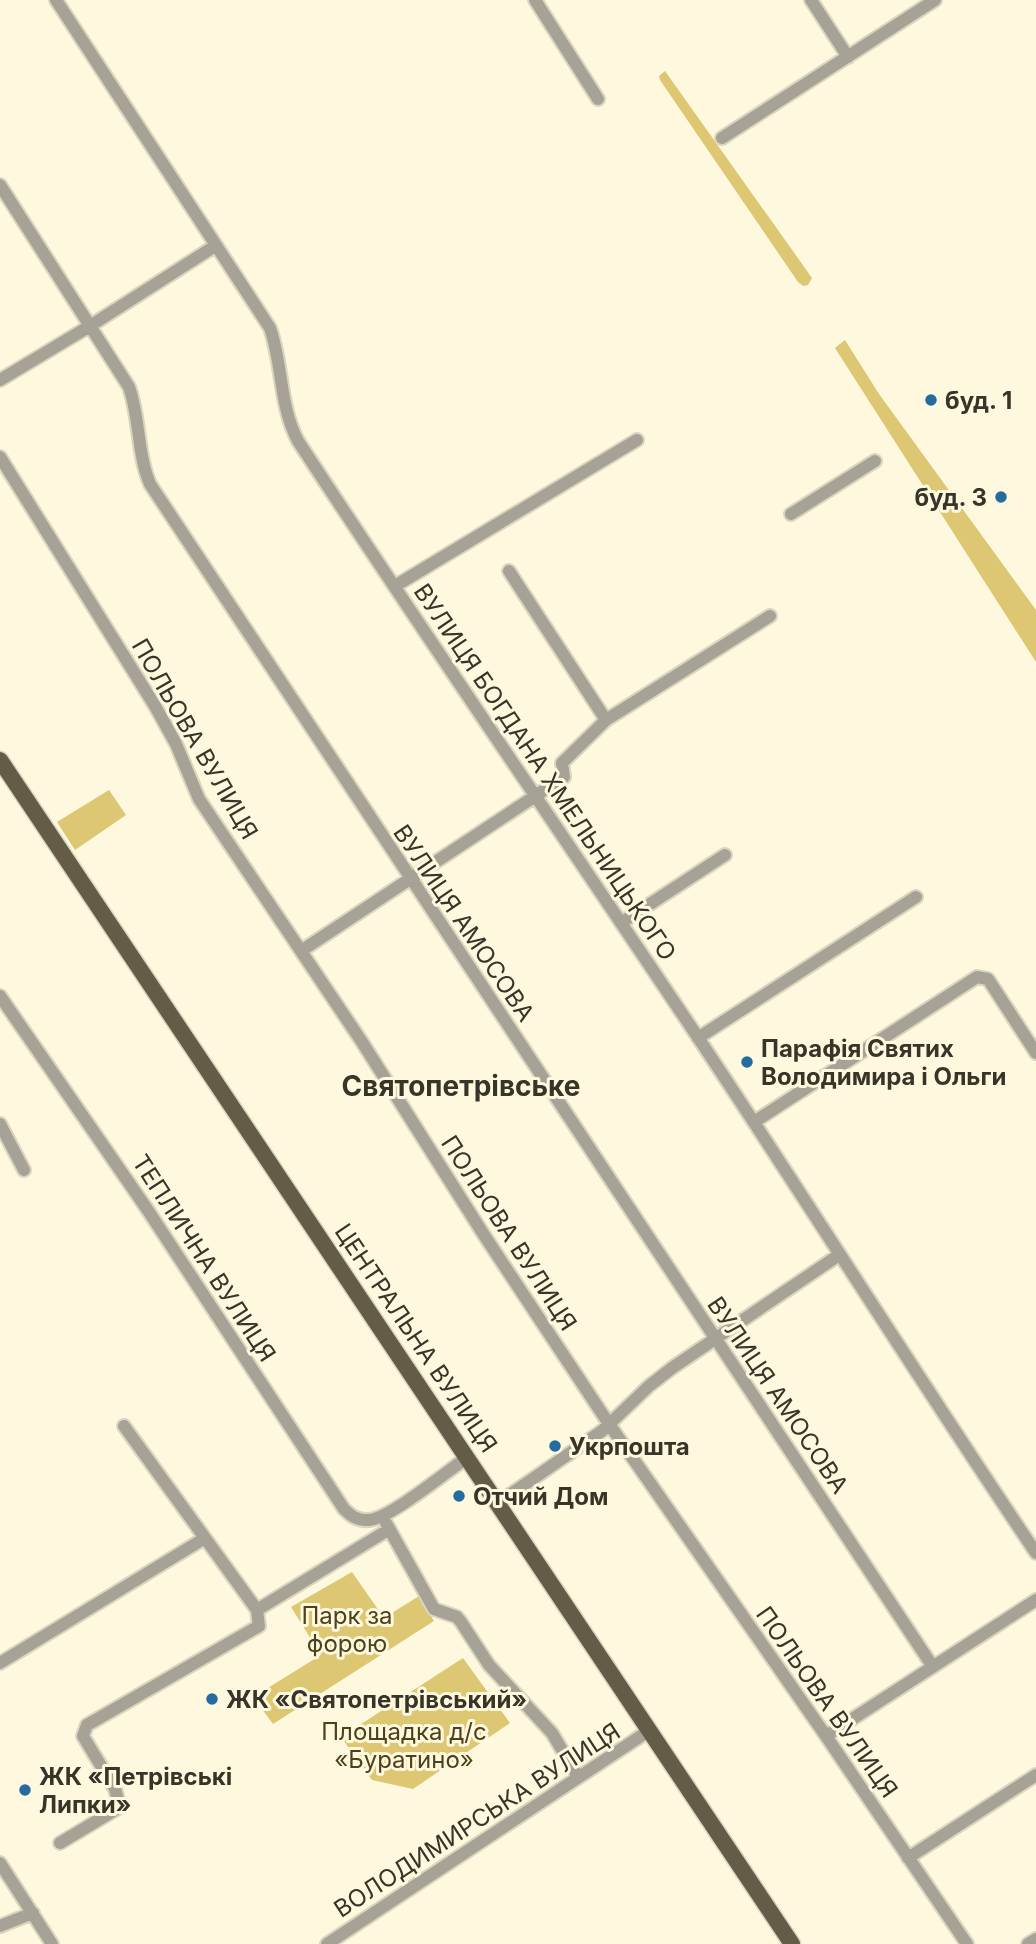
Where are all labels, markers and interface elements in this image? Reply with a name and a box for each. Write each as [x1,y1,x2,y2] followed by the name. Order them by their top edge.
[945,386,1012,415] place label: буд. 1
[923,392,939,408] marker: буд. 1
[914,483,987,512] place label: буд. 3
[993,489,1009,505] marker: буд. 3
[408,578,682,966] street label: ВУЛИЦЯ БОГДАНА ХМЕЛЬНИЦЬКОГО
[126,634,264,844] street label: ПОЛЬОВА ВУЛИЦЯ
[387,819,541,1027] street label: ВУЛИЦЯ АМОСОВА
[761,1034,1007,1091] place label: Парафія Святих Володимира і Ольги
[739,1054,755,1070] marker: Парафія Святих Володимира і Ольги
[342,1069,580,1103] district label: Святопетрівське
[435,1130,583,1336] street label: ПОЛЬОВА ВУЛИЦЯ
[126,1149,282,1367] street label: ТЕПЛИЧНА ВУЛИЦЯ
[329,1218,503,1458] street label: ЦЕНТРАЛЬНА ВУЛИЦЯ
[701,1291,855,1499] street label: ВУЛИЦЯ АМОСОВА
[569,1432,690,1461] place label: Укрпошта
[547,1438,563,1454] marker: Укрпошта
[473,1482,608,1511] place label: Отчий Дом
[451,1488,467,1504] marker: Отчий Дом
[301,1601,393,1658] park label: Парк за форою
[750,1601,904,1803] street label: ПОЛЬОВА ВУЛИЦЯ
[226,1685,527,1714] place label: ЖК «Святопетрівський»
[204,1691,220,1707] marker: ЖК «Святопетрівський»
[321,1717,487,1774] park label: Площадка д/с «Буратино»
[328,1717,626,1923] street label: ВОЛОДИМИРСЬКА ВУЛИЦЯ
[39,1762,232,1819] place label: ЖК «Петрівські Липки»
[17,1782,33,1798] marker: ЖК «Петрівські Липки»

